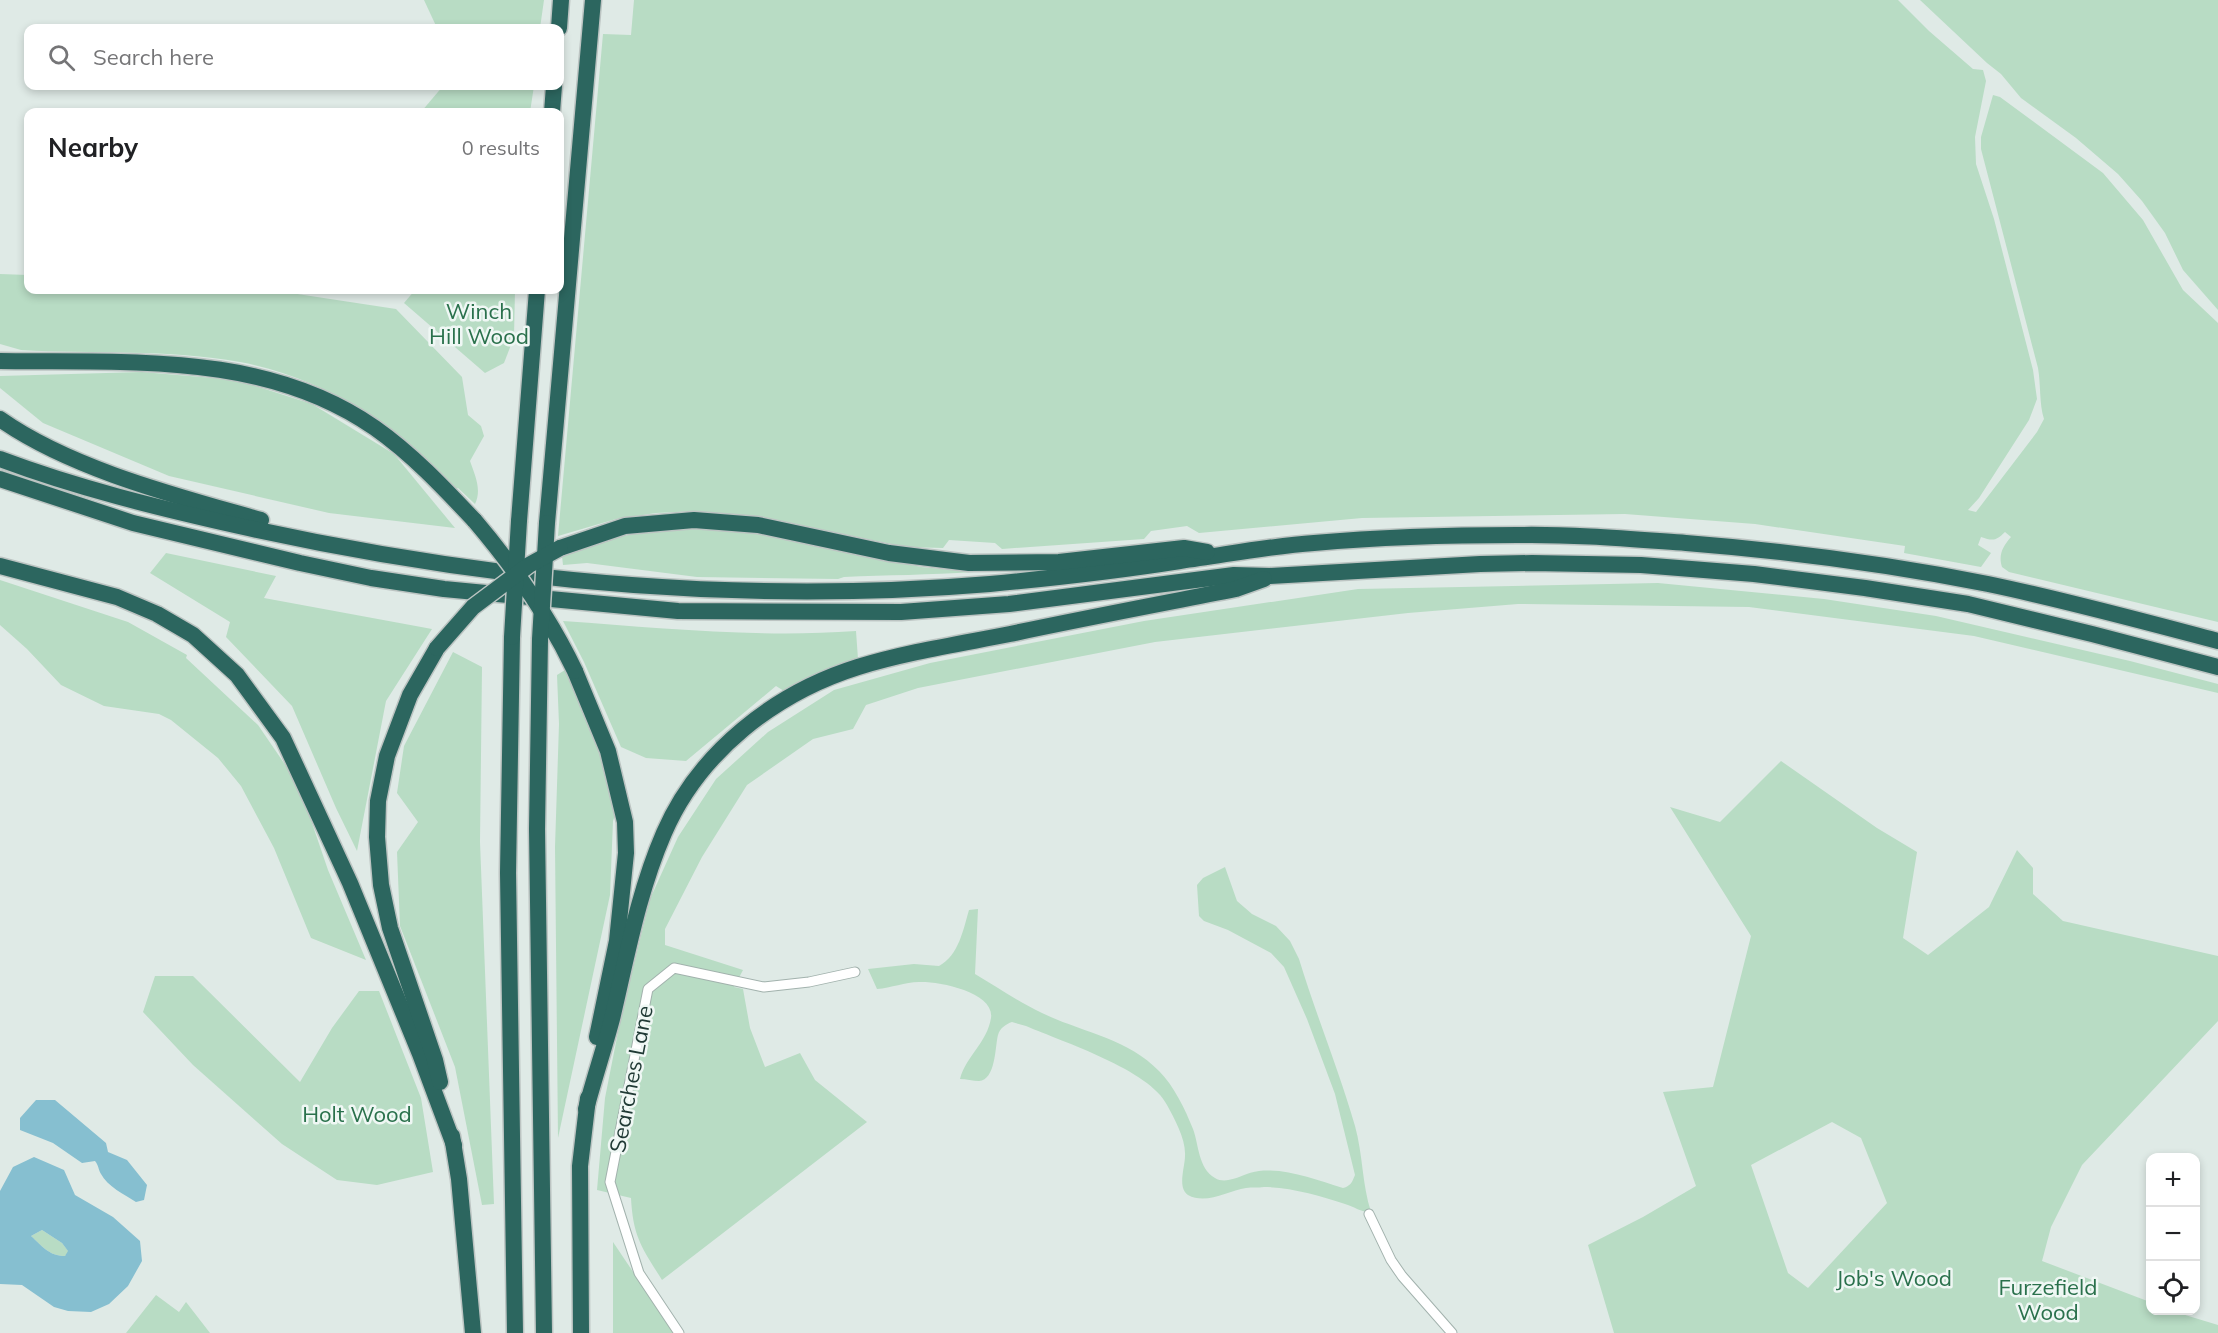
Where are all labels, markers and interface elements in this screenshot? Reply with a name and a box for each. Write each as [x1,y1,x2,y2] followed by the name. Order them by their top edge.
[24,24,564,90] search box
[45,41,78,74] icon: search
[93,43,214,71] text: Search here
[48,131,138,164] text: Nearby
[462,135,540,160] text: 0 results
[429,297,529,350] park label: Winch Hill Wood
[603,1003,659,1155] street label: Searches Lane
[302,1100,412,1128] park label: Holt Wood
[2146,1153,2200,1315] map controls
[2146,1153,2200,1207] button: +
[2146,1207,2200,1261] button: −
[2146,1261,2200,1315] button: locate
[1836,1264,1952,1292] park label: Job's Wood
[1998,1273,2098,1326] park label: Furzefield Wood

